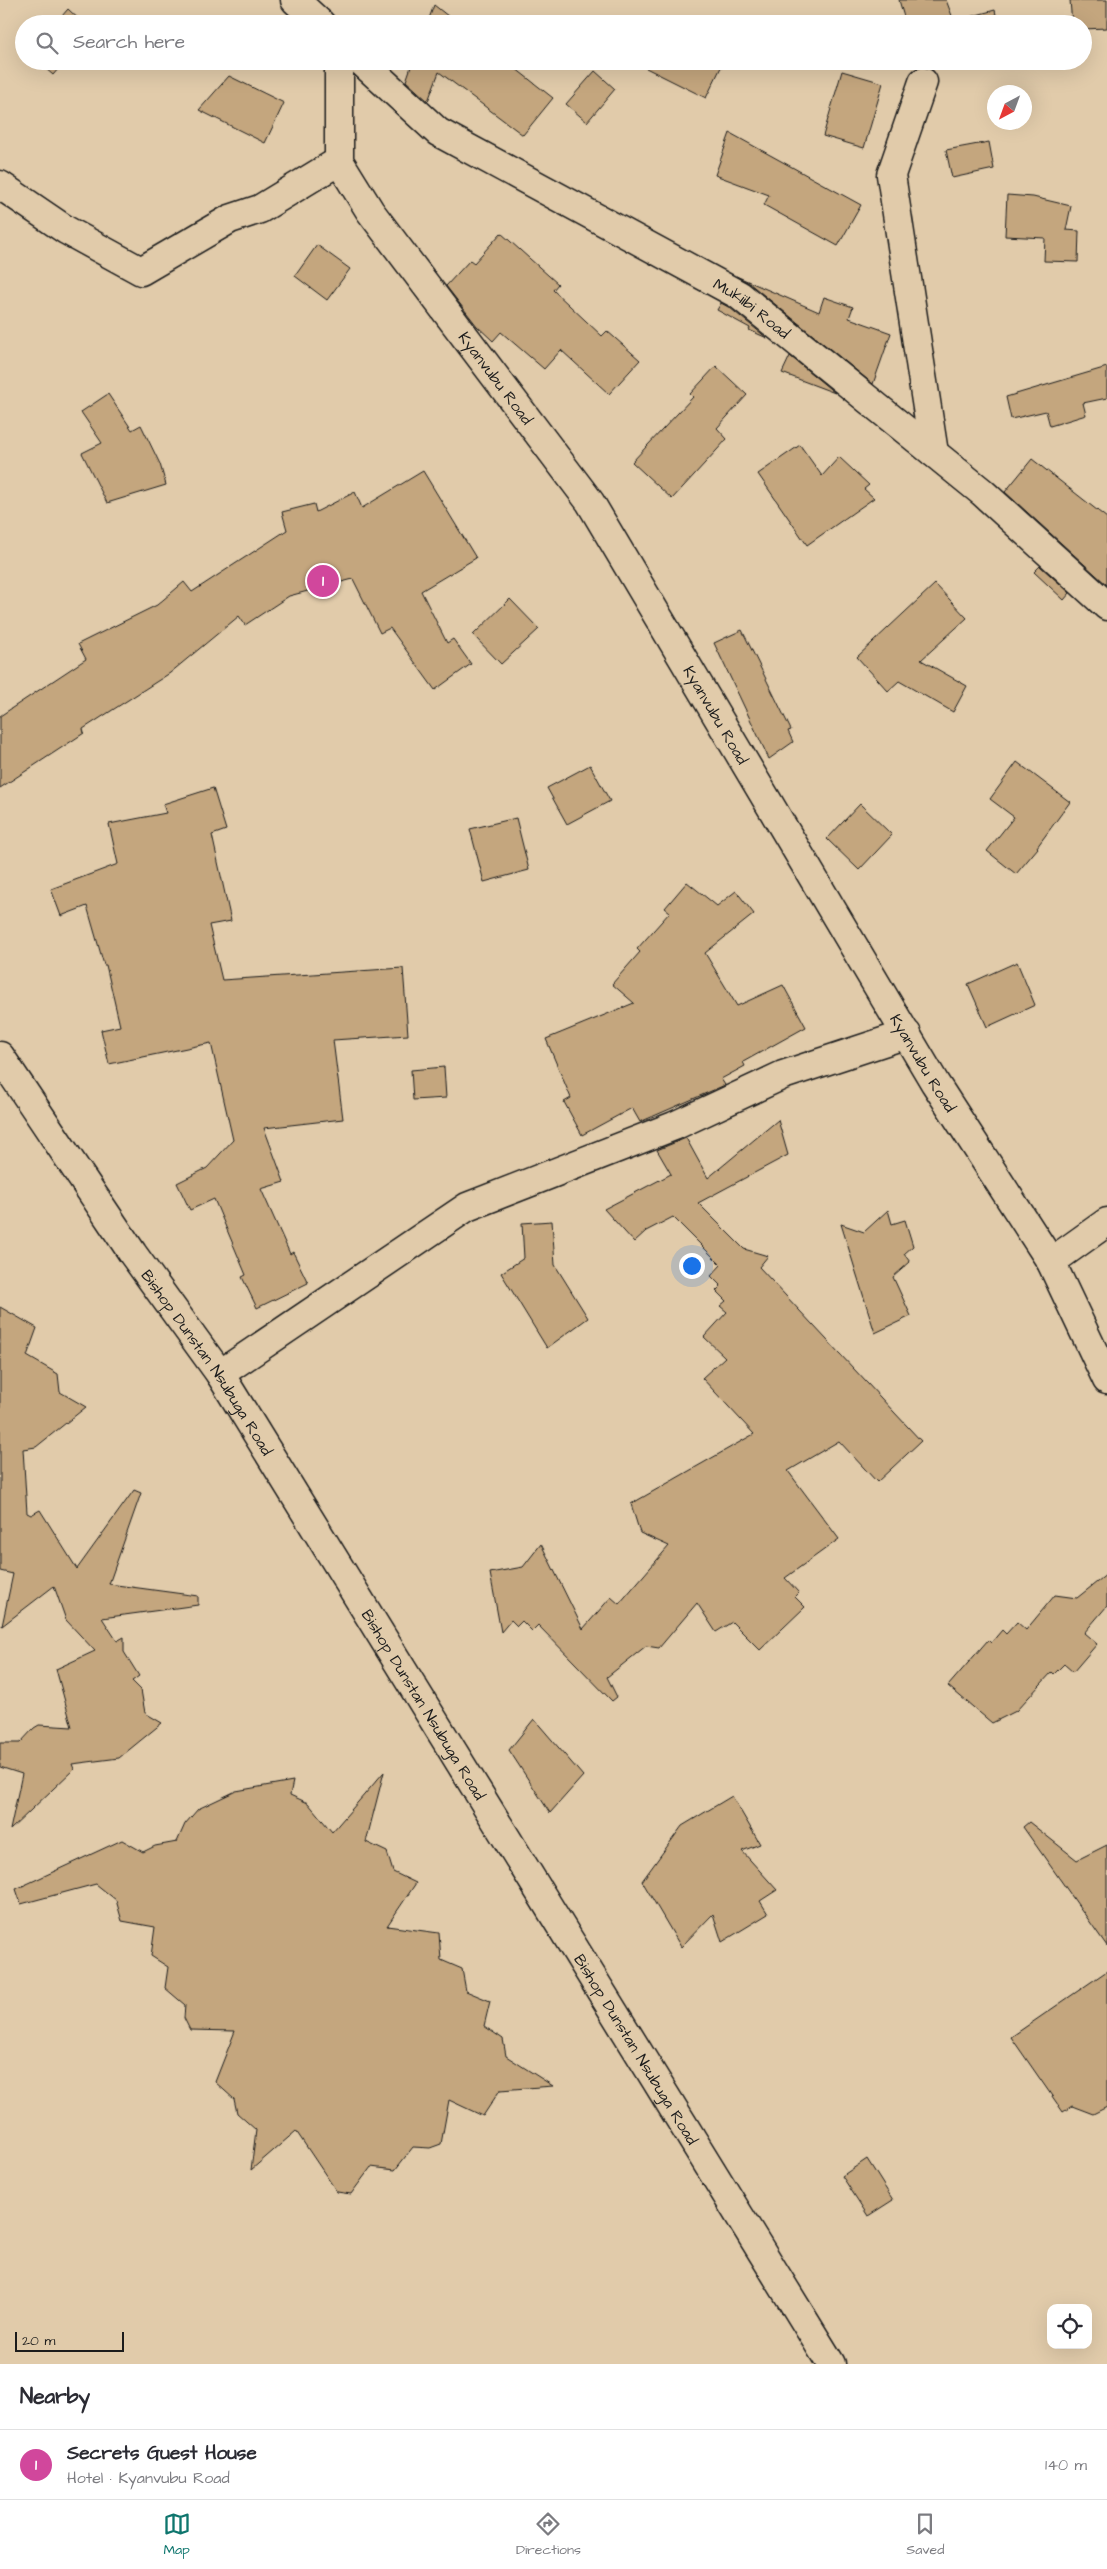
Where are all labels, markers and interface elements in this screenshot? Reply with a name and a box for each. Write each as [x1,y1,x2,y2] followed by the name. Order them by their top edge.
[15,15,1092,70] search box
[33,29,61,57] icon: search
[73,29,185,56] text: Search here
[987,85,1032,130] north arrow
[709,273,794,344] street label: Mukiibi Road
[453,327,538,429] street label: Kyanvubu Road
[307,562,339,600] pin: 1
[678,662,753,769] street label: Kyanvubu Road
[884,1010,961,1117] street label: Kyanvubu Road
[679,1253,705,1279] your location
[136,1265,278,1460] street label: Bishop Dunstan Nsubuga Road
[356,1605,490,1805] street label: Bishop Dunstan Nsubuga Road
[569,1950,703,2149] street label: Bishop Dunstan Nsubuga Road
[1047,2304,1092,2349] map controls
[1047,2304,1092,2349] button: locate
[15,2329,124,2352] scale bar
[22,2331,55,2351] text: 20 m
[20,2382,90,2411] text: Nearby
[67,2440,257,2467] text: Secrets Guest House
[35,2454,37,2476] text: 1
[1045,2454,1087,2476] text: 140 m
[67,2467,230,2489] text: Hotel · Kyanvubu Road
[163,2510,191,2560] tab: Map
[516,2510,581,2560] tab: Directions
[906,2510,944,2560] tab: Saved

